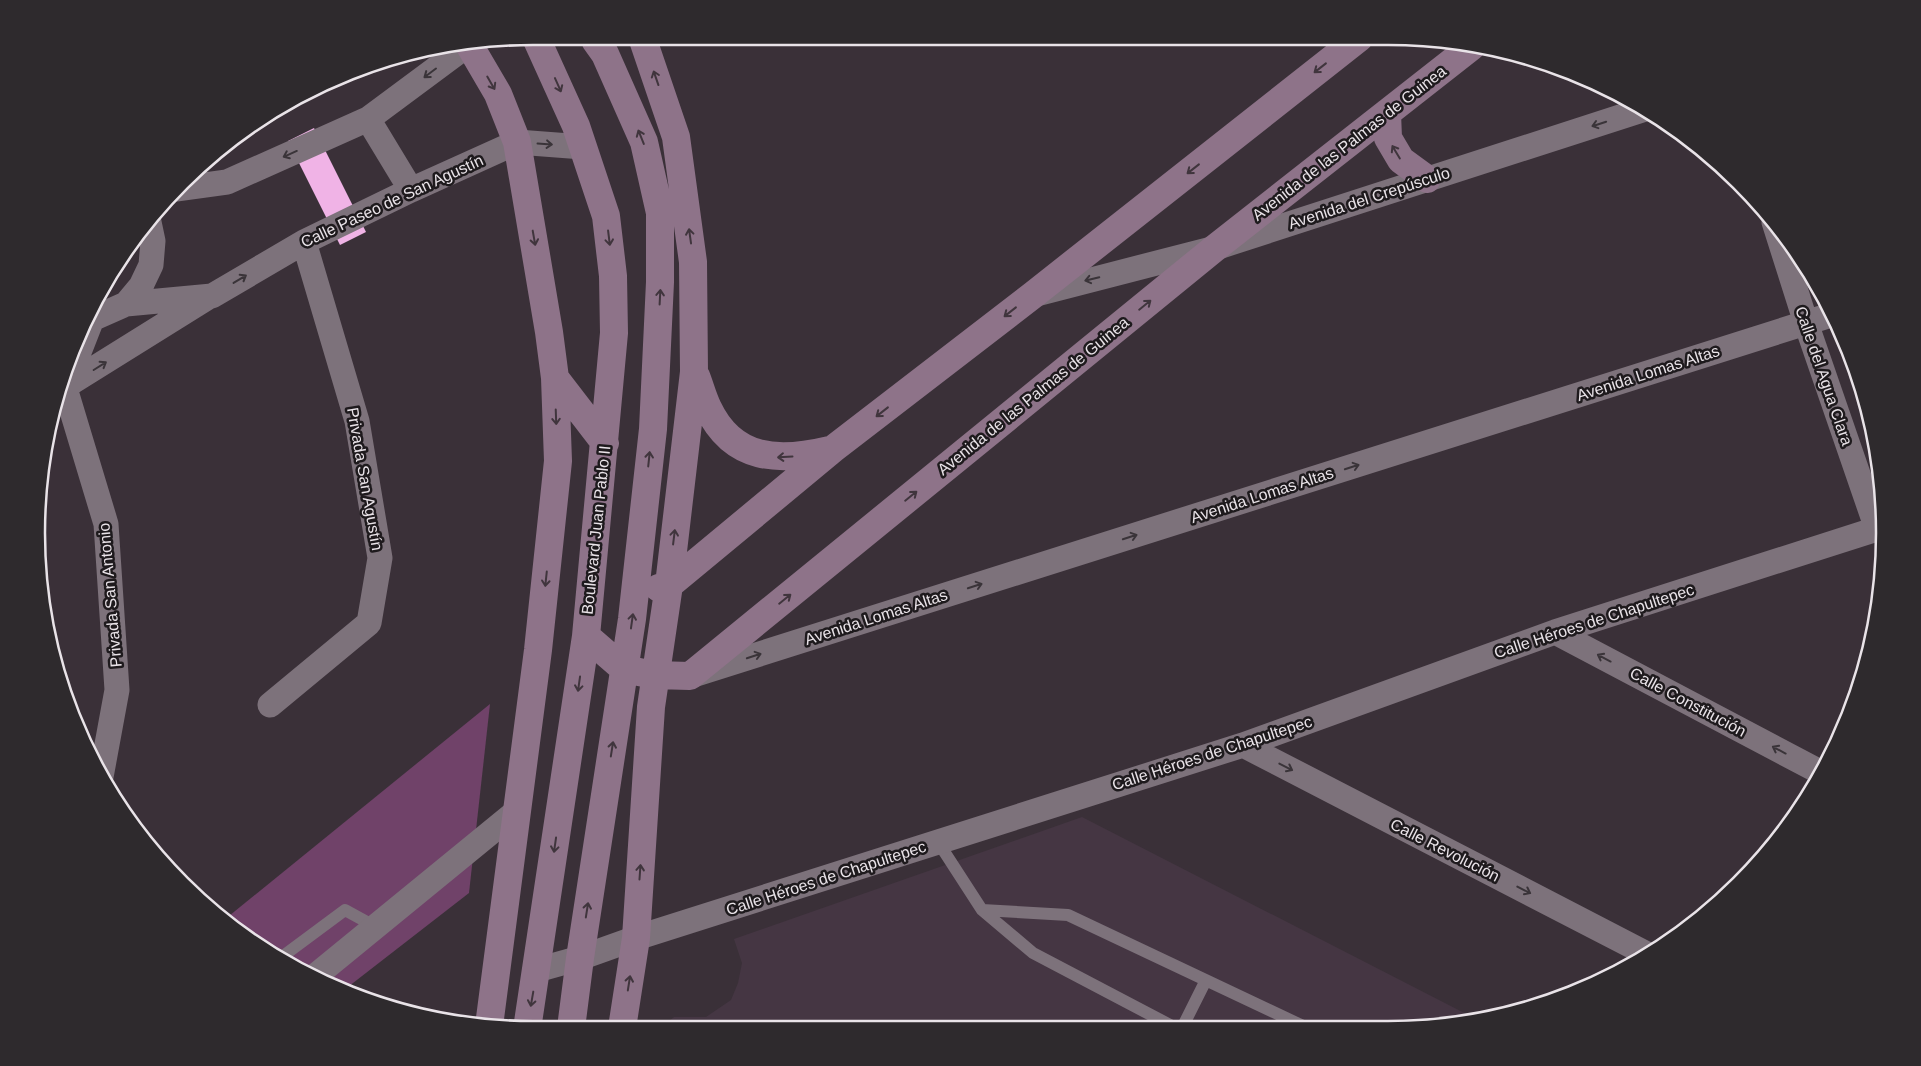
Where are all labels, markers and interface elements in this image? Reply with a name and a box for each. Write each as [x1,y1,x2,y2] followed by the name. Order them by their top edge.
[1249,62,1449,224] street label: Avenida de las Palmas de Guinea
[1314,62,1327,73] one-way arrow
[424,68,437,79] one-way arrow
[651,70,660,86] one-way arrow
[487,75,497,89] one-way arrow
[553,77,563,92] one-way arrow
[1592,120,1607,129] one-way arrow
[636,130,646,145] one-way arrow
[537,140,553,149] one-way arrow
[1391,146,1401,160] one-way arrow
[283,149,298,159] one-way arrow
[298,151,486,251] street label: Calle Paseo de San Agustín
[1187,163,1200,174] one-way arrow
[1286,164,1452,232] street label: Avenida del Crepúsculo
[685,228,695,244] one-way arrow
[529,230,539,246] one-way arrow
[604,230,614,246] one-way arrow
[232,274,246,284] one-way arrow
[1085,275,1101,285] one-way arrow
[655,289,664,305] one-way arrow
[1138,299,1151,310] one-way arrow
[1792,304,1856,448] street label: Calle del Agua Clara
[1004,307,1017,318] one-way arrow
[934,314,1132,478] street label: Avenida de las Palmas de Guinea
[1574,342,1722,404] street label: Avenida Lomas Altas
[93,360,107,370] one-way arrow
[344,406,386,552] street label: Privada San Agustín
[876,406,889,417] one-way arrow
[552,409,561,425] one-way arrow
[579,445,613,615] street label: Boulevard Juan Pablo II
[644,451,654,467] one-way arrow
[778,452,794,461] one-way arrow
[1343,462,1359,471] one-way arrow
[1188,464,1336,526] street label: Avenida Lomas Altas
[904,491,917,502] one-way arrow
[95,522,125,668] street label: Privada San Antonio
[669,529,679,545] one-way arrow
[1122,532,1137,541] one-way arrow
[541,570,551,586] one-way arrow
[967,581,983,590] one-way arrow
[1492,581,1696,661] street label: Calle Héroes de Chapultepec
[802,586,950,648] street label: Avenida Lomas Altas
[778,593,791,604] one-way arrow
[627,613,637,629] one-way arrow
[745,651,761,661] one-way arrow
[1597,653,1612,662] one-way arrow
[1627,664,1749,740] street label: Calle Constitución
[574,676,584,692] one-way arrow
[1110,713,1314,793] street label: Calle Héroes de Chapultepec
[608,742,618,758] one-way arrow
[1772,745,1787,754] one-way arrow
[1279,762,1294,772] one-way arrow
[1388,815,1502,885] street label: Calle Revolución
[550,837,560,853] one-way arrow
[724,838,928,918] street label: Calle Héroes de Chapultepec
[636,865,645,881] one-way arrow
[1516,886,1531,896] one-way arrow
[583,902,593,918] one-way arrow
[624,976,634,992] one-way arrow
[527,991,537,1007] one-way arrow

